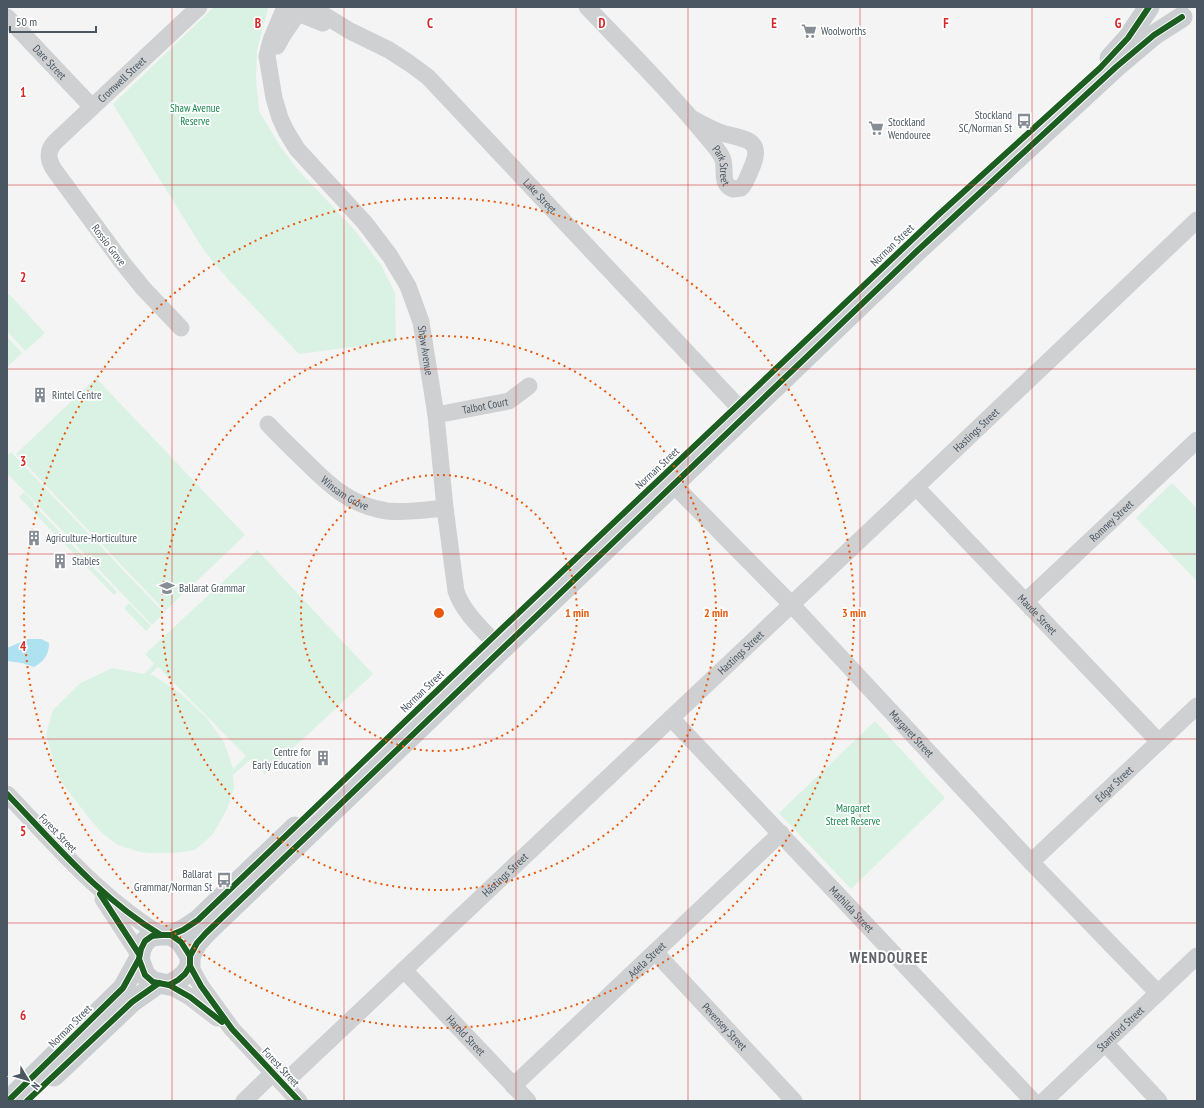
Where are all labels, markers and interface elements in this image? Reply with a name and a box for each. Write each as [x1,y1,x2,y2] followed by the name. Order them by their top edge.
[10,8,96,34] scale bar
[16,14,37,29] text: 50 m
[255,15,261,32] text: B
[427,15,433,32] text: C
[599,15,606,32] text: D
[771,15,777,32] text: E
[943,15,949,32] text: F
[1115,15,1122,32] text: G
[800,22,818,40] supermarket icon: Woolworths
[821,24,866,38] place label: Woolworths
[30,42,69,82] street label: Dare Street
[95,53,149,105] street label: Cromwell Street
[20,84,26,101] text: 1
[170,101,220,128] park label: Shaw Avenue Reserve
[959,108,1012,135] place label: Stockland SC/Norman St
[1015,112,1033,130] bus stop icon: Stockland SC/Norman St
[888,115,931,142] place label: Stockland Wendouree
[867,119,885,137] supermarket icon: Stockland Wendouree
[710,142,733,188] street label: Park Street
[520,176,560,216] street label: Lake Street
[89,221,129,269] street label: Rossio Grove
[867,221,917,269] street label: Norman Street
[20,269,26,286] text: 2
[415,324,437,377] street label: Shaw Avenue
[31,386,49,404] building icon: Rintel Centre
[52,388,102,402] place label: Rintel Centre
[461,394,509,417] street label: Talbot Court
[950,405,1002,455] street label: Hastings Street
[632,444,682,492] street label: Norman Street
[20,453,26,470] text: 3
[318,473,371,513] street label: Winsam Grove
[1086,497,1136,545] street label: Romney Street
[25,529,43,547] building icon: Agriculture-Horticulture
[46,531,137,545] place label: Agriculture-Horticulture
[51,552,69,570] building icon: Stables
[72,554,100,568] place label: Stables
[158,579,176,597] school or university icon: Ballarat Grammar
[179,581,245,595] place label: Ballarat Grammar
[1015,591,1060,638] street label: Maude Street
[565,605,589,620] text: 1 min
[704,605,728,620] text: 2 min
[842,605,866,620] text: 3 min
[432,606,446,620] centre of rings
[715,627,766,677] street label: Hastings Street
[20,638,27,655] text: 4
[397,667,447,715] street label: Norman Street
[886,707,937,760] street label: Margaret Street
[253,745,311,772] place label: Centre for Early Education
[314,749,332,767] building icon: Centre for Early Education
[1092,763,1136,805] street label: Edgar Street
[826,801,881,828] park label: Margaret Street Reserve
[36,811,80,855] street label: Forest Street
[20,823,26,840] text: 5
[479,850,531,900] street label: Hastings Street
[134,867,212,894] place label: Ballarat Grammar/Norman St
[215,871,233,889] bus stop icon: Ballarat Grammar/Norman St
[826,883,877,935] street label: Mathilda Street
[625,939,669,981] street label: Adela Street
[849,948,928,967] district label: WENDOUREE
[699,1000,750,1053] street label: Pevensey Street
[46,1002,94,1050] street label: Norman Street
[1094,1003,1147,1054] street label: Stamford Street
[20,1007,26,1024] text: 6
[443,1012,488,1059] street label: Harold Street
[259,1044,303,1090] street label: Forest Street
[8,1060,48,1100] north arrow
[29,1080,43,1093] text: N

